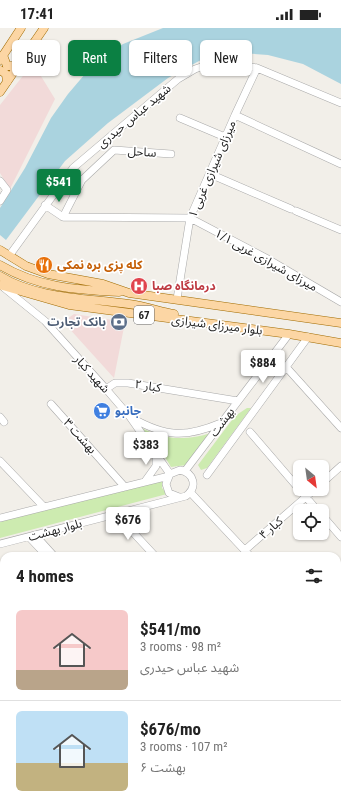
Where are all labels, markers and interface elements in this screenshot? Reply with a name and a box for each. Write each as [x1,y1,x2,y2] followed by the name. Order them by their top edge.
[20,5,54,23] text: 17:41
[12,40,60,76] chip: Buy
[68,40,121,76] chip: Rent
[129,40,192,76] chip: Filters
[200,40,252,76] chip: New
[94,81,174,151] street label: شهید عباس حیدری
[185,118,239,220] street label: ۱ میرزای شیرازی غربی
[127,144,157,160] street label: ساحل
[35,169,83,203] pin: $541
[46,174,72,189] text: $541
[212,226,320,294] street label: ۱/۱ میرزای شیرازی غربی
[34,255,54,275] restaurant icon: کله پزی بره نمکی
[57,258,143,274] place label: کله پزی بره نمکی
[129,276,149,296] hospital icon: درمانگاه صبا
[152,279,216,293] place label: درمانگاه صبا
[134,306,154,324] road number: 67
[109,312,129,332] bank icon: بانک تجارت
[171,312,263,338] street label: بلوار میرزای شیرازی
[47,315,106,329] place label: بانک تجارت
[239,350,287,384] pin: $884
[71,351,113,396] street label: شهید کبار
[250,355,276,370] text: $884
[134,377,163,395] street label: ۲ کبار
[92,401,112,421] supermarket icon: جانبو
[115,404,142,418] place label: جانبو
[207,405,237,439] street label: بهشت
[61,416,99,456] street label: ۳ بهشت
[122,432,170,466] pin: $383
[133,437,159,452] text: $383
[293,460,329,496] north arrow
[293,460,329,540] map controls
[293,504,329,540] button: locate
[104,507,152,541] pin: $676
[115,512,141,527] text: $676
[256,513,286,542] street label: ۴ کبار
[27,516,83,544] street label: بلوار بهشت
[303,565,325,587] icon: filters
[16,566,74,586] text: 4 homes
[140,619,201,639] text: $541/mo
[48,626,96,674] icon: home
[140,639,221,654] text: 3 rooms · 98 m²
[140,660,239,675] text: شهید عباس حیدری
[140,719,201,739] text: $676/mo
[48,727,96,775] icon: home
[140,739,227,754] text: 3 rooms · 107 m²
[140,760,186,775] text: ۶ بهشت

